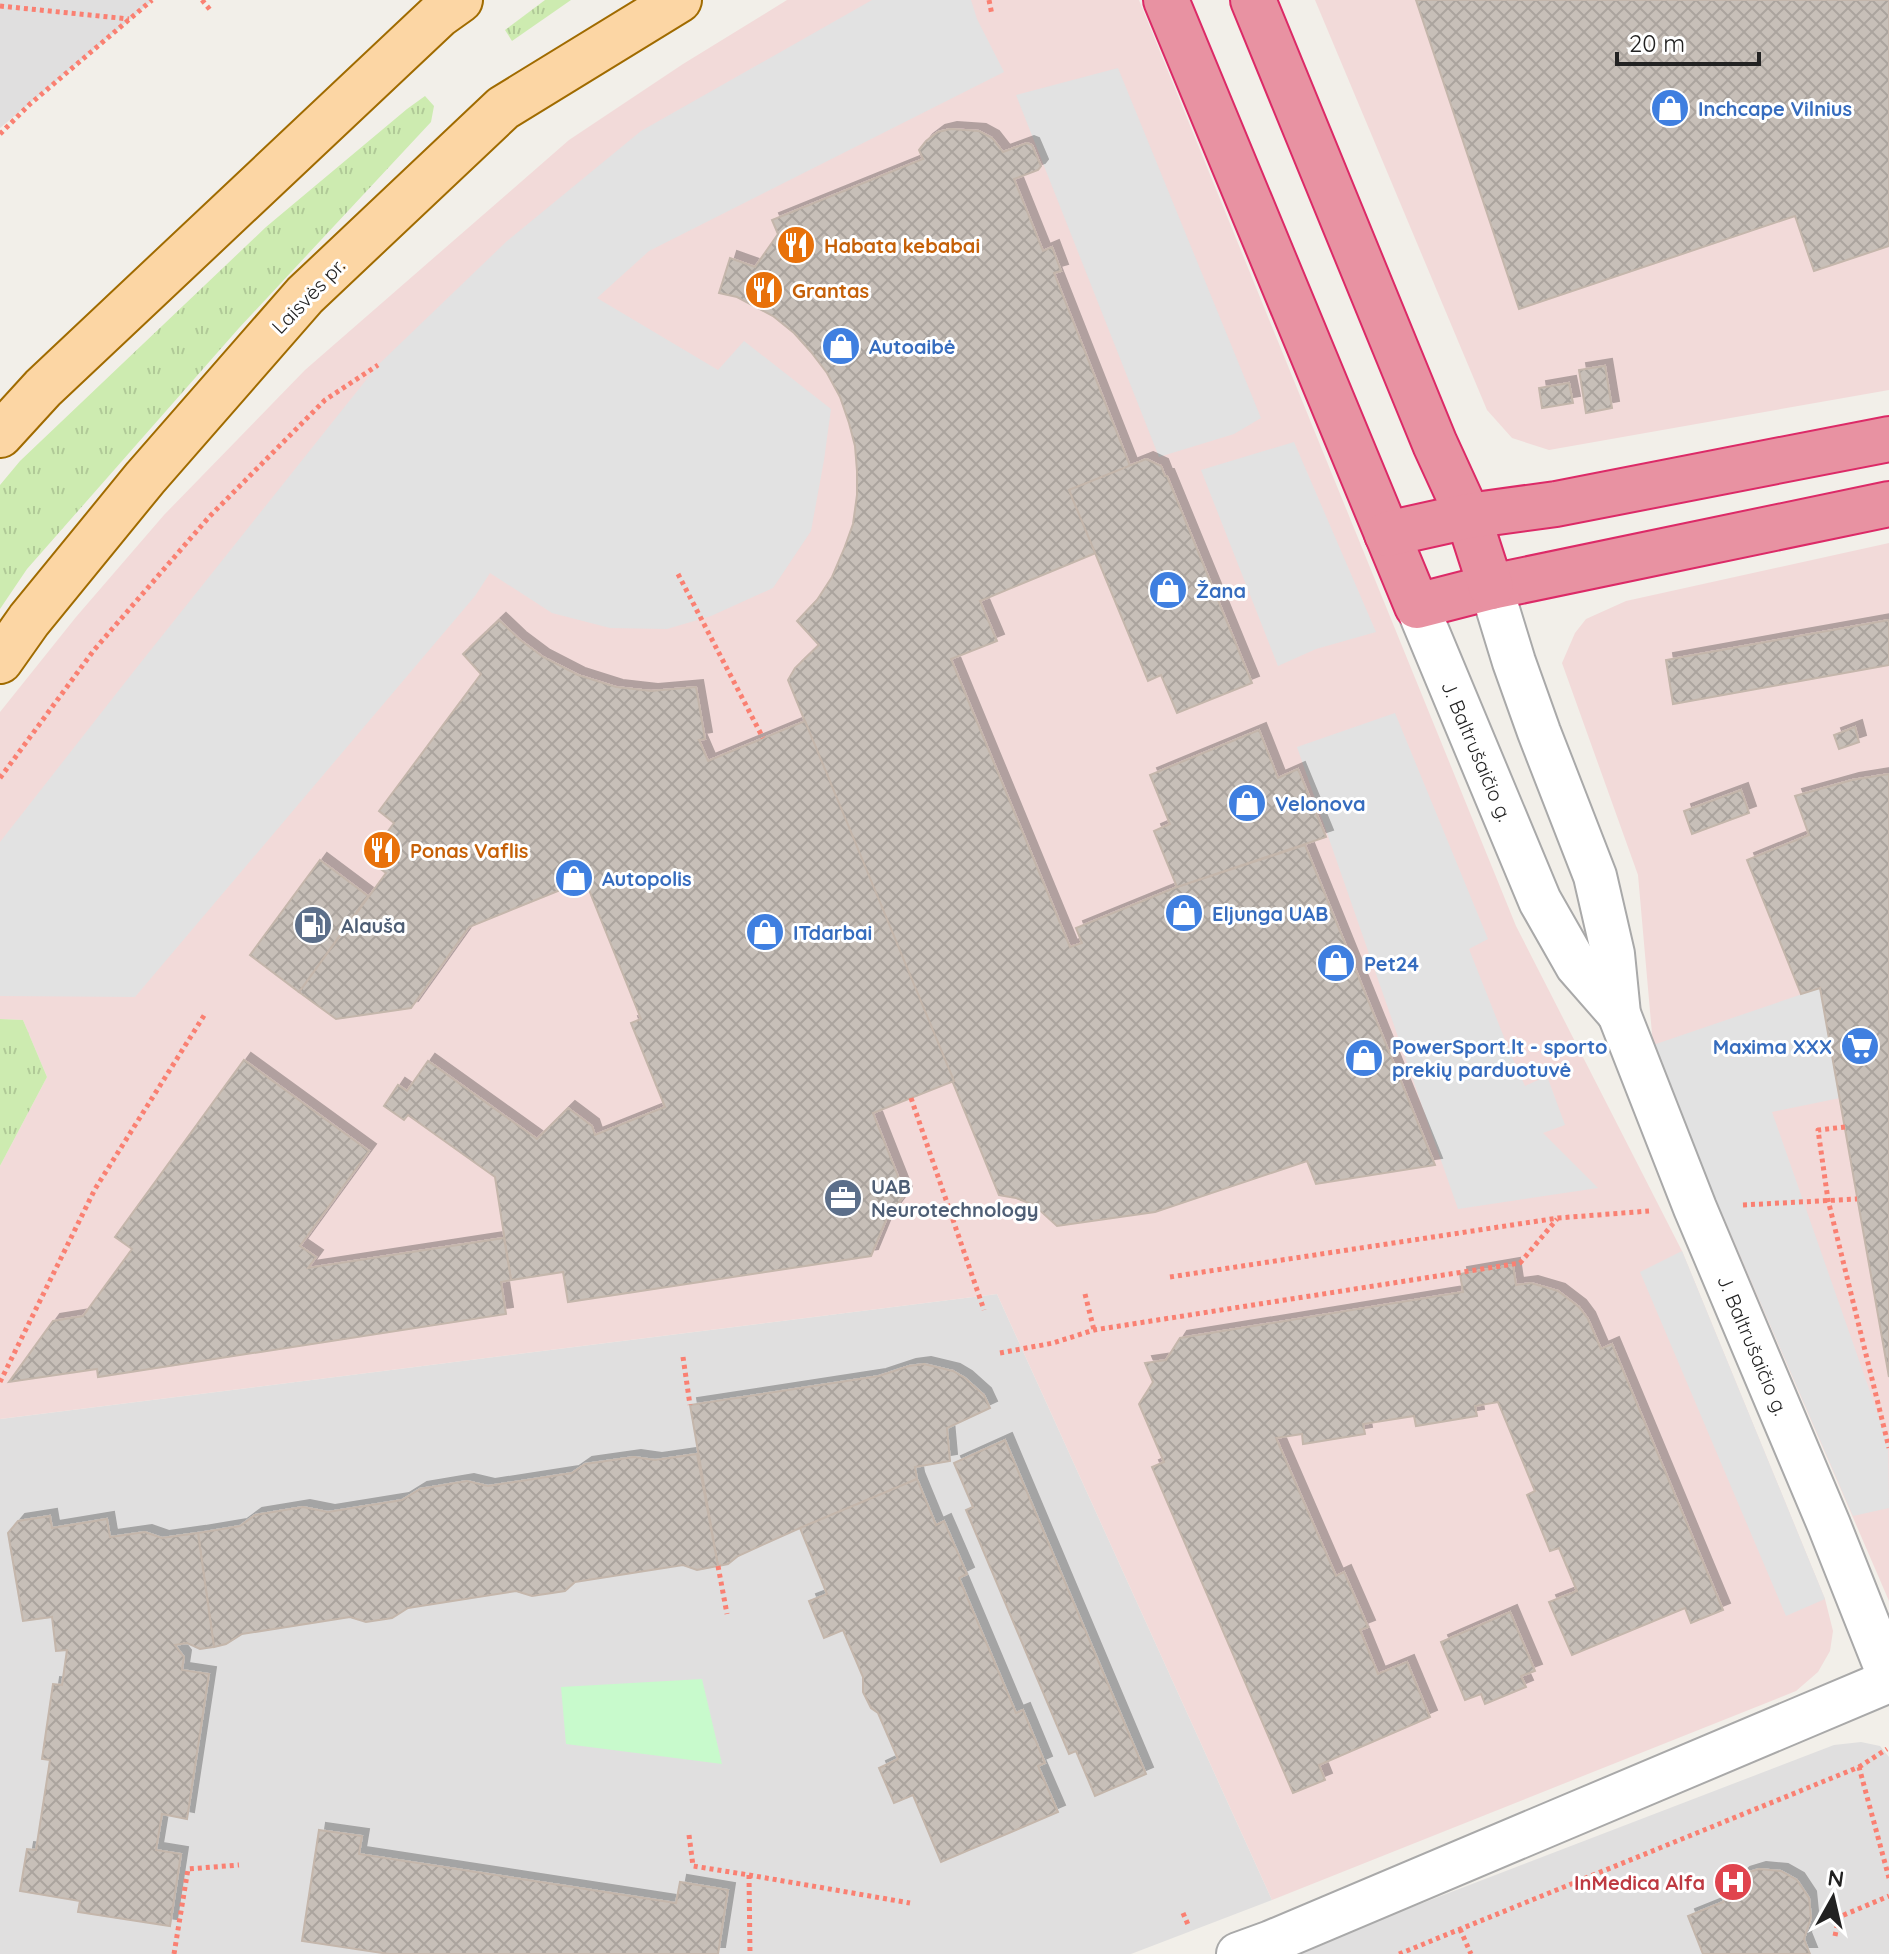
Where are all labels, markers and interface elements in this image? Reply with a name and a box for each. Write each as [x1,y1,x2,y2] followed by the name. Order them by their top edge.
[1617,16,1759,66] scale bar
[1629,28,1685,58] text: 20 m
[1649,87,1691,129] shop icon: Inchcape Vilnius
[1698,96,1852,121] place label: Inchcape Vilnius
[775,224,817,266] restaurant icon: Habata kebabai
[824,233,980,258] place label: Habata kebabai
[266,253,350,339] street label: Laisvės pr.
[743,269,785,311] restaurant icon: Grantas
[792,278,869,303] place label: Grantas
[820,325,862,367] shop icon: Autoaibė
[869,334,956,359] place label: Autoaibė
[1147,569,1189,611] shop icon: Žana
[1196,578,1246,603] place label: Žana
[1436,677,1518,825] street label: J. Baltrušaičio g.
[1226,782,1268,824] shop icon: Velonova
[1275,791,1366,816] place label: Velonova
[361,829,403,871] restaurant icon: Ponas Vaflis
[410,838,528,863] place label: Ponas Vaflis
[553,857,595,899] shop icon: Autopolis
[602,866,692,891] place label: Autopolis
[1163,892,1205,934] shop icon: Eljunga UAB
[1212,901,1328,926] place label: Eljunga UAB
[292,904,334,946] fuel station icon: Alauša
[744,911,786,953] shop icon: ITdarbai
[341,913,405,938] place label: Alauša
[793,920,872,945] place label: ITdarbai
[1315,942,1357,984] shop icon: Pet24
[1364,951,1419,976] place label: Pet24
[1839,1025,1881,1067] supermarket icon: Maxima XXX
[1392,1034,1608,1082] place label: PowerSport.lt - sporto prekių parduotuvė
[1713,1034,1832,1059] place label: Maxima XXX
[1343,1037,1385,1079] shop icon: PowerSport.lt - sporto prekių parduotuvė
[871,1174,1039,1222] place label: UAB Neurotechnology
[822,1177,864,1219] office icon: UAB Neurotechnology
[1712,1271,1794,1419] street label: J. Baltrušaičio g.
[1793,1858,1873,1938] north arrow
[1712,1861,1754,1903] hospital icon: InMedica Alfa
[1826,1863,1846,1893] text: N
[1574,1870,1705,1895] place label: InMedica Alfa

